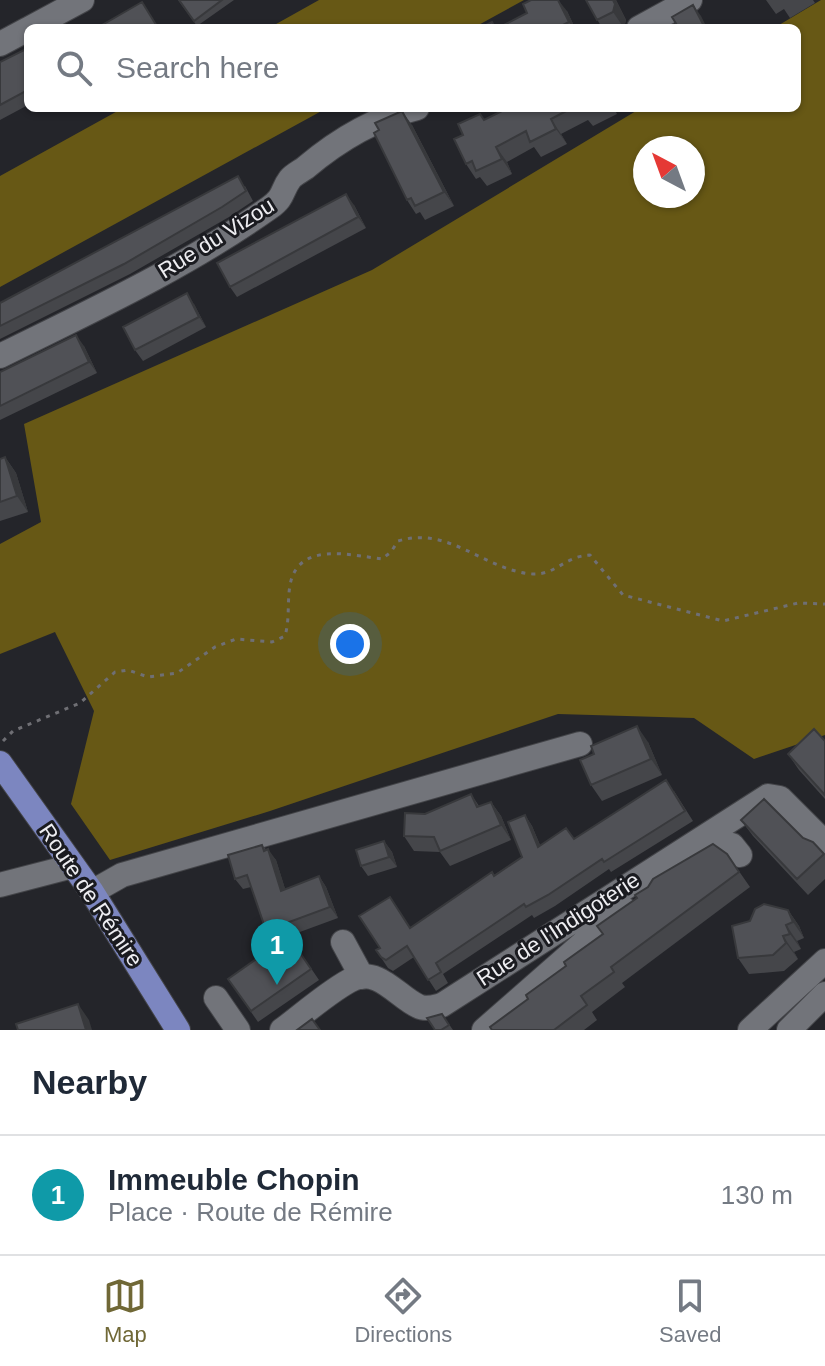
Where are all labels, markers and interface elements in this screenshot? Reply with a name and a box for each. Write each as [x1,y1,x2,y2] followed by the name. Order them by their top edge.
[24,24,801,112] search box
[52,46,96,90] icon: search
[116,51,279,84] text: Search here
[633,136,705,208] north arrow
[154,193,278,283] street label: Rue du Vizou
[330,624,370,664] your location
[34,819,148,971] street label: Route de Rémire
[472,867,644,991] street label: Rue de l'Indigoterie
[251,919,303,985] pin: 1
[32,1063,147,1101] text: Nearby
[108,1163,360,1196] text: Immeuble Chopin
[51,1180,65,1210] text: 1
[721,1180,793,1210] text: 130 m
[108,1197,393,1227] text: Place · Route de Rémire
[103,1274,147,1348] tab: Map
[354,1274,452,1348] tab: Directions
[659,1274,722,1348] tab: Saved

